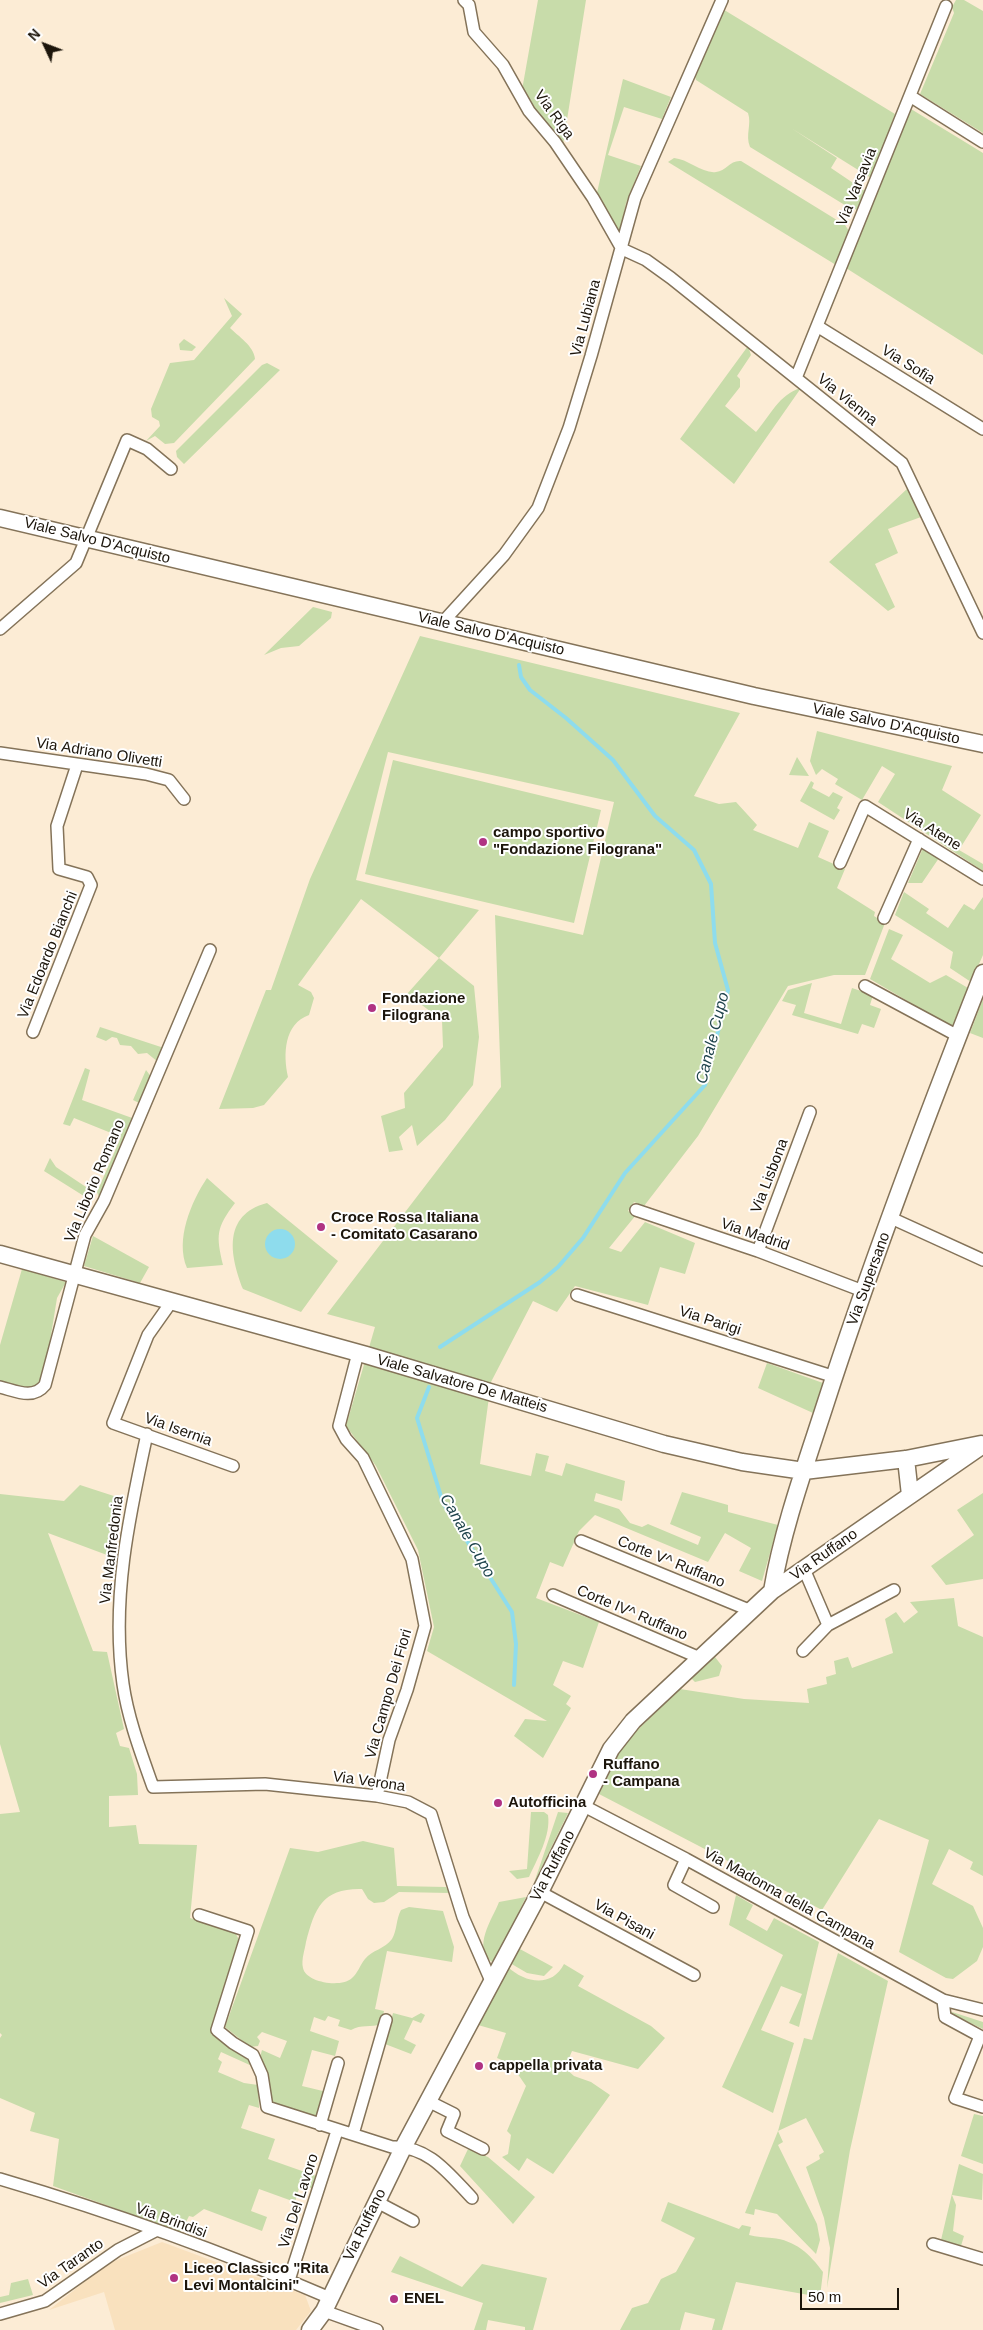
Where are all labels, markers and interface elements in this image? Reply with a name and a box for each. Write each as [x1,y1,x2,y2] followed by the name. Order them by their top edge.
[20,20,70,70] north arrow
[25,26,43,44] text: N
[530,87,578,143] street label: Via Riga
[833,145,881,229] street label: Via Varsavia
[567,278,605,358] street label: Via Lubiana
[878,342,938,388] street label: Via Sofia
[813,370,881,430] street label: Via Vienna
[22,514,172,568] street label: Viale Salvo D'Acquisto
[416,608,566,660] street label: Viale Salvo D'Acquisto
[811,700,961,748] street label: Viale Salvo D'Acquisto
[35,734,163,772] street label: Via Adriano Olivetti
[900,805,964,855] street label: Via Atene
[493,824,662,859] place label: campo sportivo "Fondazione Filograna"
[477,836,489,848] marker: campo sportivo "Fondazione Filograna"
[14,889,82,1021] street label: Via Edoardo Bianchi
[382,990,465,1025] place label: Fondazione Filograna
[692,990,734,1086] water label: Canale Cupo
[366,1002,378,1014] marker: Fondazione Filograna
[61,1117,129,1245] street label: Via Liborio Romano
[748,1136,792,1216] street label: Via Lisbona
[331,1209,479,1244] place label: Croce Rossa Italiana - Comitato Casarano
[718,1215,792,1255] street label: Via Madrid
[315,1221,327,1233] marker: Croce Rossa Italiana - Comitato Casarano
[844,1230,894,1328] street label: Via Supersano
[677,1303,743,1339] street label: Via Parigi
[375,1351,549,1417] street label: Viale Salvatore De Matteis
[142,1409,214,1451] street label: Via Isernia
[435,1491,499,1581] water label: Canale Cupo
[96,1495,128,1605] street label: Via Manfredonia
[787,1525,861,1585] street label: Via Ruffano
[615,1532,727,1592] street label: Corte V^ Ruffano
[574,1582,690,1644] street label: Corte IV^ Ruffano
[362,1627,416,1761] street label: Via Campo Dei Fiori
[603,1756,680,1791] place label: Ruffano - Campana
[332,1768,406,1796] street label: Via Verona
[587,1768,599,1780] marker: Ruffano - Campana
[508,1794,586,1812] place label: Autofficina
[492,1797,504,1809] marker: Autofficina
[527,1827,579,1905] street label: Via Ruffano
[700,1844,878,1954] street label: Via Madonna della Campana
[591,1896,657,1944] street label: Via Pisani
[489,2057,602,2075] place label: cappella privata
[473,2060,485,2072] marker: cappella privata
[275,2152,323,2250] street label: Via Del Lavoro
[340,2186,390,2264] street label: Via Ruffano
[133,2200,209,2242] street label: Via Brindisi
[35,2235,107,2293] street label: Via Taranto
[184,2260,329,2295] place label: Liceo Classico "Rita Levi Montalcini"
[168,2272,180,2284] marker: Liceo Classico "Rita Levi Montalcini"
[803,2278,902,2310] scale bar
[808,2288,841,2305] text: 50 m
[404,2290,444,2308] place label: ENEL
[388,2293,400,2305] marker: ENEL

